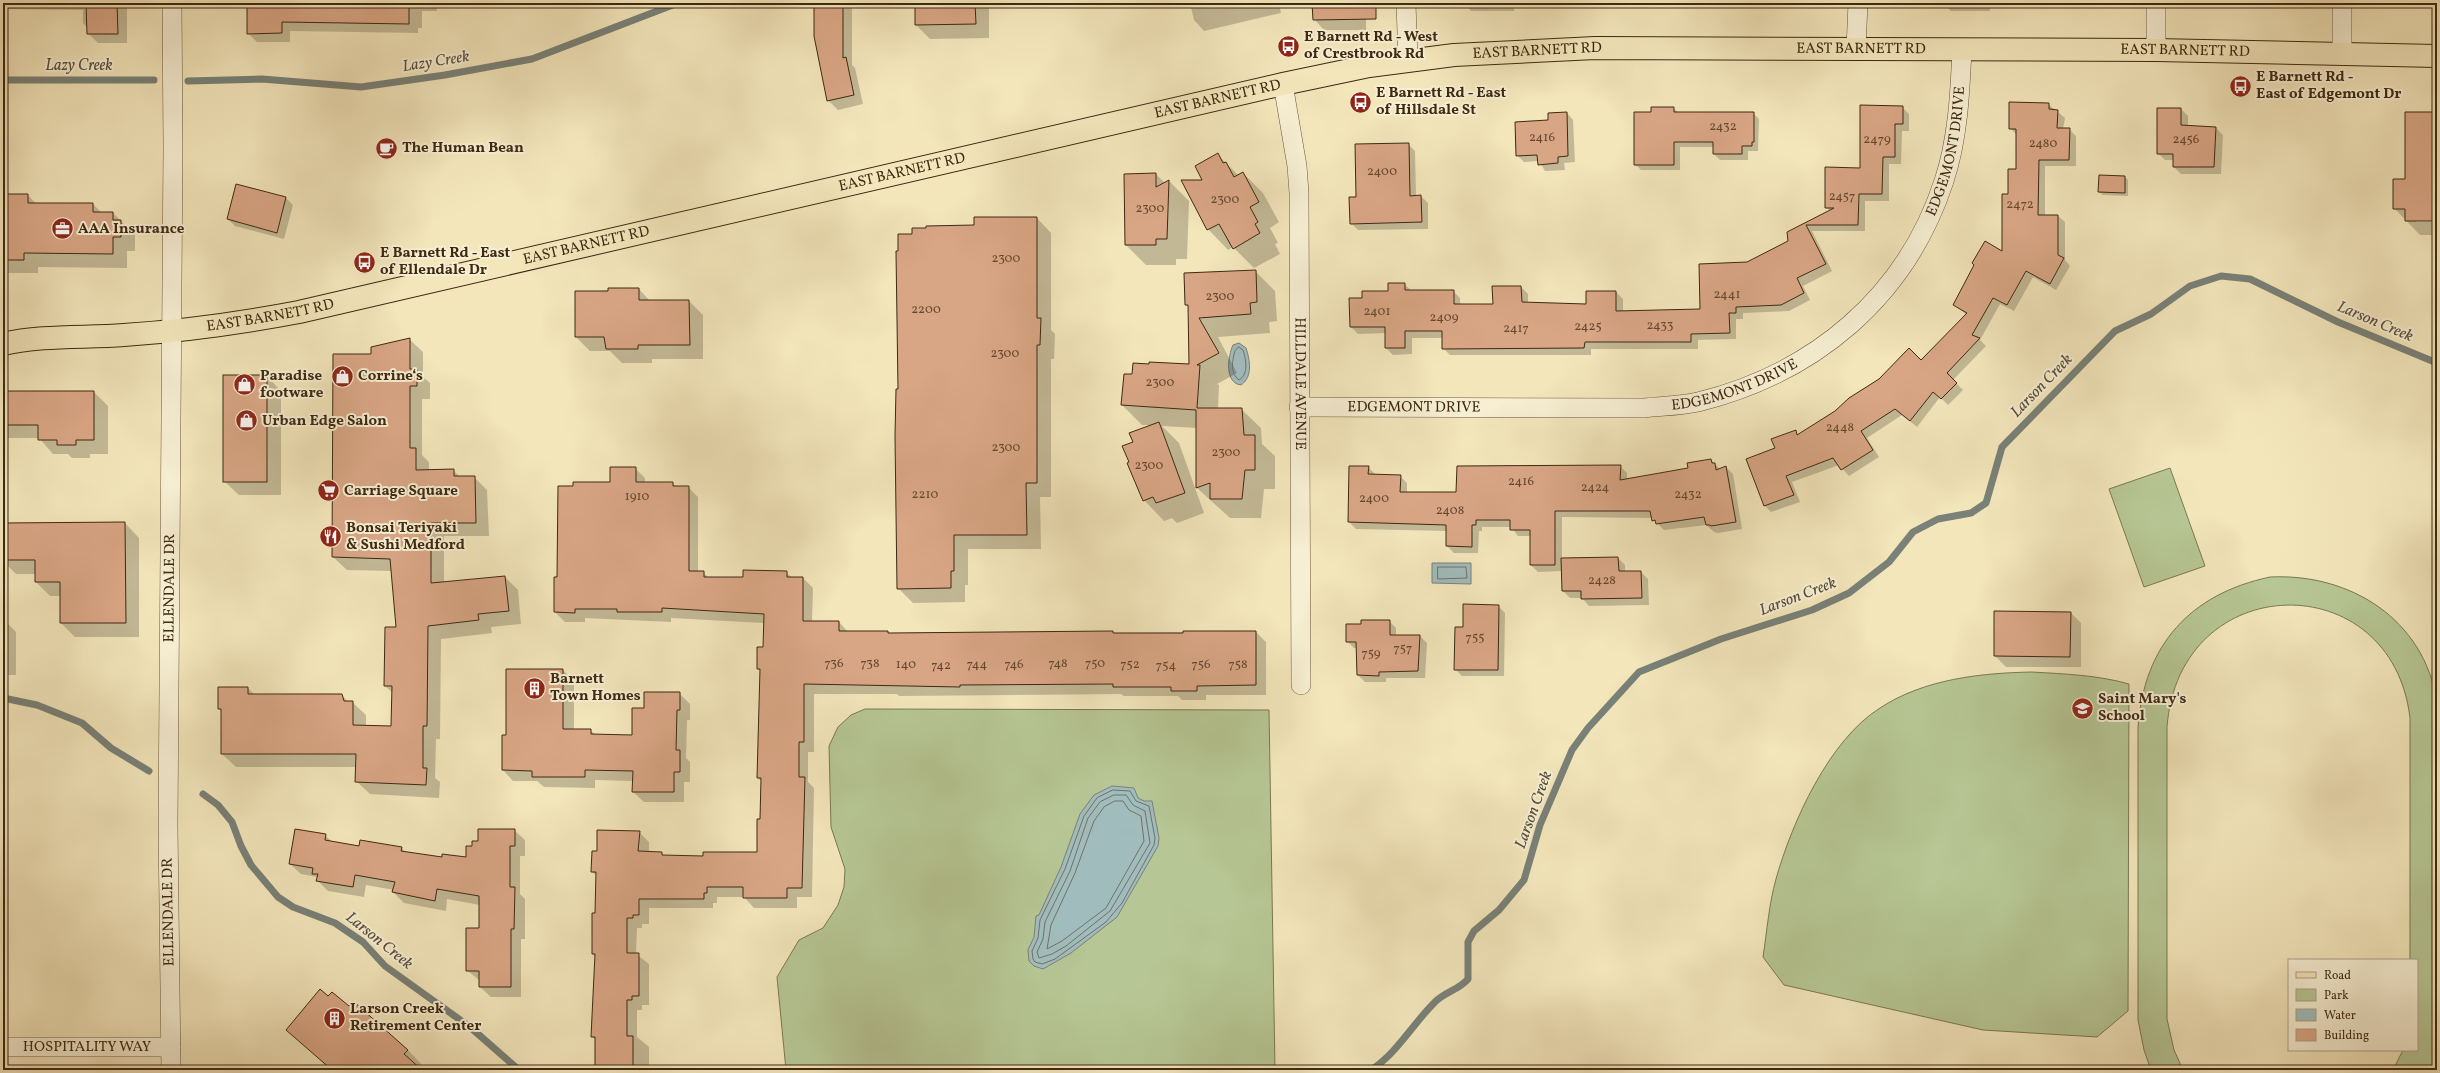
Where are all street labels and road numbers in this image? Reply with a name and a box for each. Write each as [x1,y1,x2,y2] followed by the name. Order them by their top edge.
[1472,37,1602,65] street label: EAST BARNETT RD
[1796,38,1926,60] street label: EAST BARNETT RD
[2120,39,2250,63] street label: EAST BARNETT RD
[1152,74,1283,124] street label: EAST BARNETT RD
[1921,86,1971,220] street label: EDGEMONT DRIVE
[837,147,967,197] street label: EAST BARNETT RD
[521,221,652,270] street label: EAST BARNETT RD
[205,294,336,337] street label: EAST BARNETT RD
[1289,317,1311,450] street label: HILLDALE AVENUE
[1670,354,1802,416] street label: EDGEMONT DRIVE
[1347,397,1481,418] street label: EDGEMONT DRIVE
[159,534,181,643] street label: ELLENDALE DR
[158,857,180,967] street label: ELLENDALE DR
[23,1037,152,1058] street label: HOSPITALITY WAY

